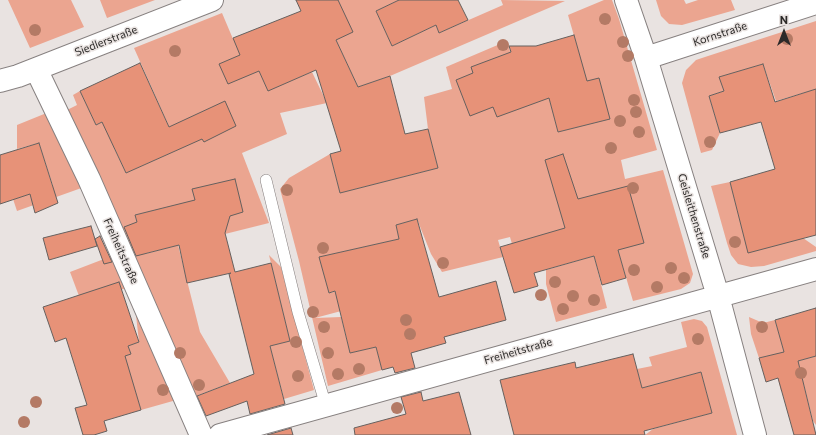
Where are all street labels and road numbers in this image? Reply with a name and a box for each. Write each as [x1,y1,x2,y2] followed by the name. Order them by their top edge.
[691,19,749,49] street label: Kornstraße
[73,23,139,59] street label: Siedlerstraße
[675,172,713,260] street label: Geisleithenstraße
[101,216,141,286] street label: Freiheitstraße
[482,335,554,367] street label: Freiheitstraße

